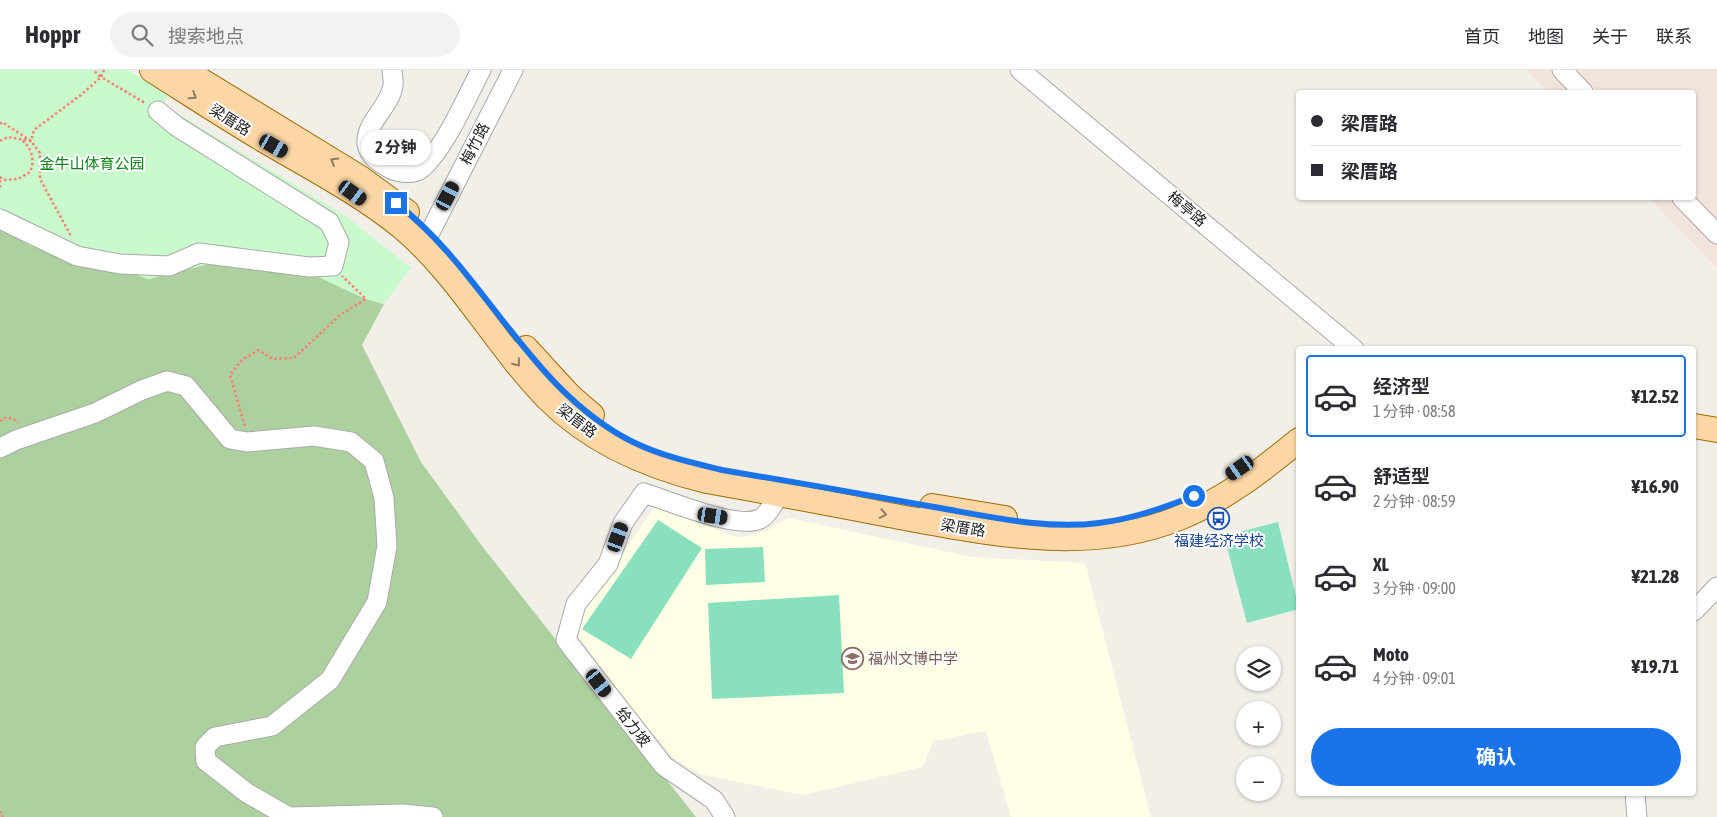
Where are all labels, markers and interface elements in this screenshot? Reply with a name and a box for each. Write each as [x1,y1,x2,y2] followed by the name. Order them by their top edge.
[110,12,460,57] search box
[25,21,80,48] text: Hoppr
[128,21,156,49] icon: search
[168,25,244,47] text: 搜索地点
[1464,26,1500,47] text: 首页
[1528,26,1564,47] text: 地图
[1592,26,1628,47] text: 关于
[1656,26,1692,47] text: 联系
[187,90,197,99] one-way arrow
[207,100,254,139] street label: 梁厝路
[1341,112,1398,134] text: 梁厝路
[457,120,492,168] street label: 梅竹路
[361,131,431,166] callout: 2 分钟
[257,132,290,160] car
[375,138,417,156] text: 2 分钟
[39,155,145,172] park label: 金牛山体育公园
[330,158,339,168] one-way arrow
[1341,160,1398,182] text: 梁厝路
[336,178,369,208] car
[434,179,461,213] car
[1165,188,1210,230] street label: 梅亭路
[385,192,407,214] route end
[512,357,520,366] one-way arrow
[1313,374,1358,419] icon: car
[1373,375,1430,397] text: 经济型
[1631,385,1679,407] text: ¥12.52
[554,400,600,441] street label: 梁厝路
[1373,402,1455,420] text: 1 分钟 · 08:58
[1223,453,1256,483] car
[1313,464,1358,509] icon: car
[1373,465,1430,487] text: 舒适型
[1631,475,1679,497] text: ¥16.90
[1183,485,1205,507] route start
[1373,492,1455,510] text: 2 分钟 · 08:59
[697,506,728,526] car
[1207,506,1231,530] bus stop icon: 福建经济学校
[878,508,887,518] one-way arrow
[940,516,987,539] street label: 梁厝路
[605,520,630,554] car
[1174,532,1264,549] place label: 福建经济学校
[1373,553,1389,575] text: XL
[1313,554,1358,599] icon: car
[1631,565,1679,587] text: ¥21.28
[1373,579,1456,597] text: 3 分钟 · 09:00
[1373,643,1409,665] text: Moto
[1313,644,1358,689] icon: car
[1236,646,1281,801] map controls
[1236,646,1281,691] button: layers
[840,647,864,671] school or university icon: 福州文博中学
[868,650,958,667] place label: 福州文博中学
[1631,655,1679,677] text: ¥19.71
[583,667,614,699] car
[1373,669,1456,687] text: 4 分钟 · 09:01
[1236,701,1281,746] button: +
[613,704,654,750] street label: 给力坡
[1311,728,1681,786] button: 确认
[1236,756,1281,801] button: −

